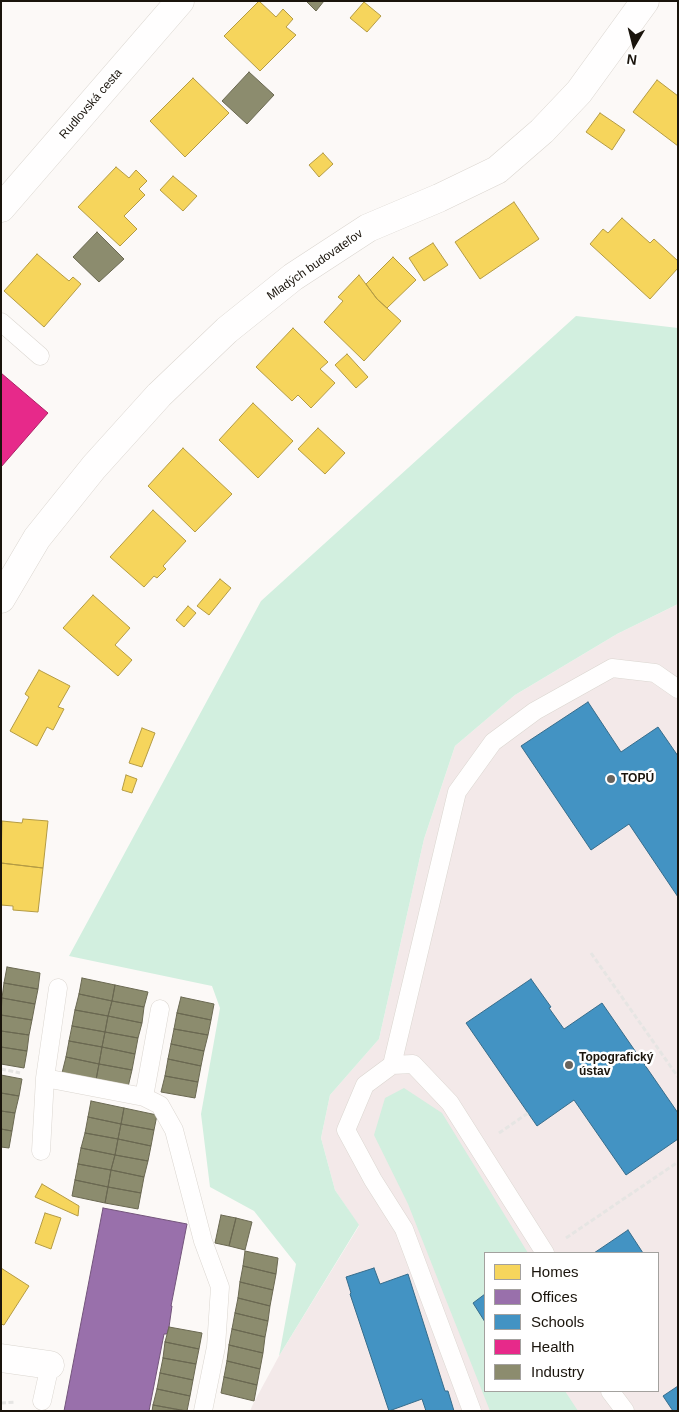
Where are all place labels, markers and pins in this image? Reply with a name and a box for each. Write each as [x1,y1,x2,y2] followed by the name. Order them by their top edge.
[621,772,654,786] place label: TOPÚ
[605,773,617,785] marker: TOPÚ
[579,1051,653,1079] place label: Topografický ústav
[563,1059,575,1071] marker: Topografický ústav

